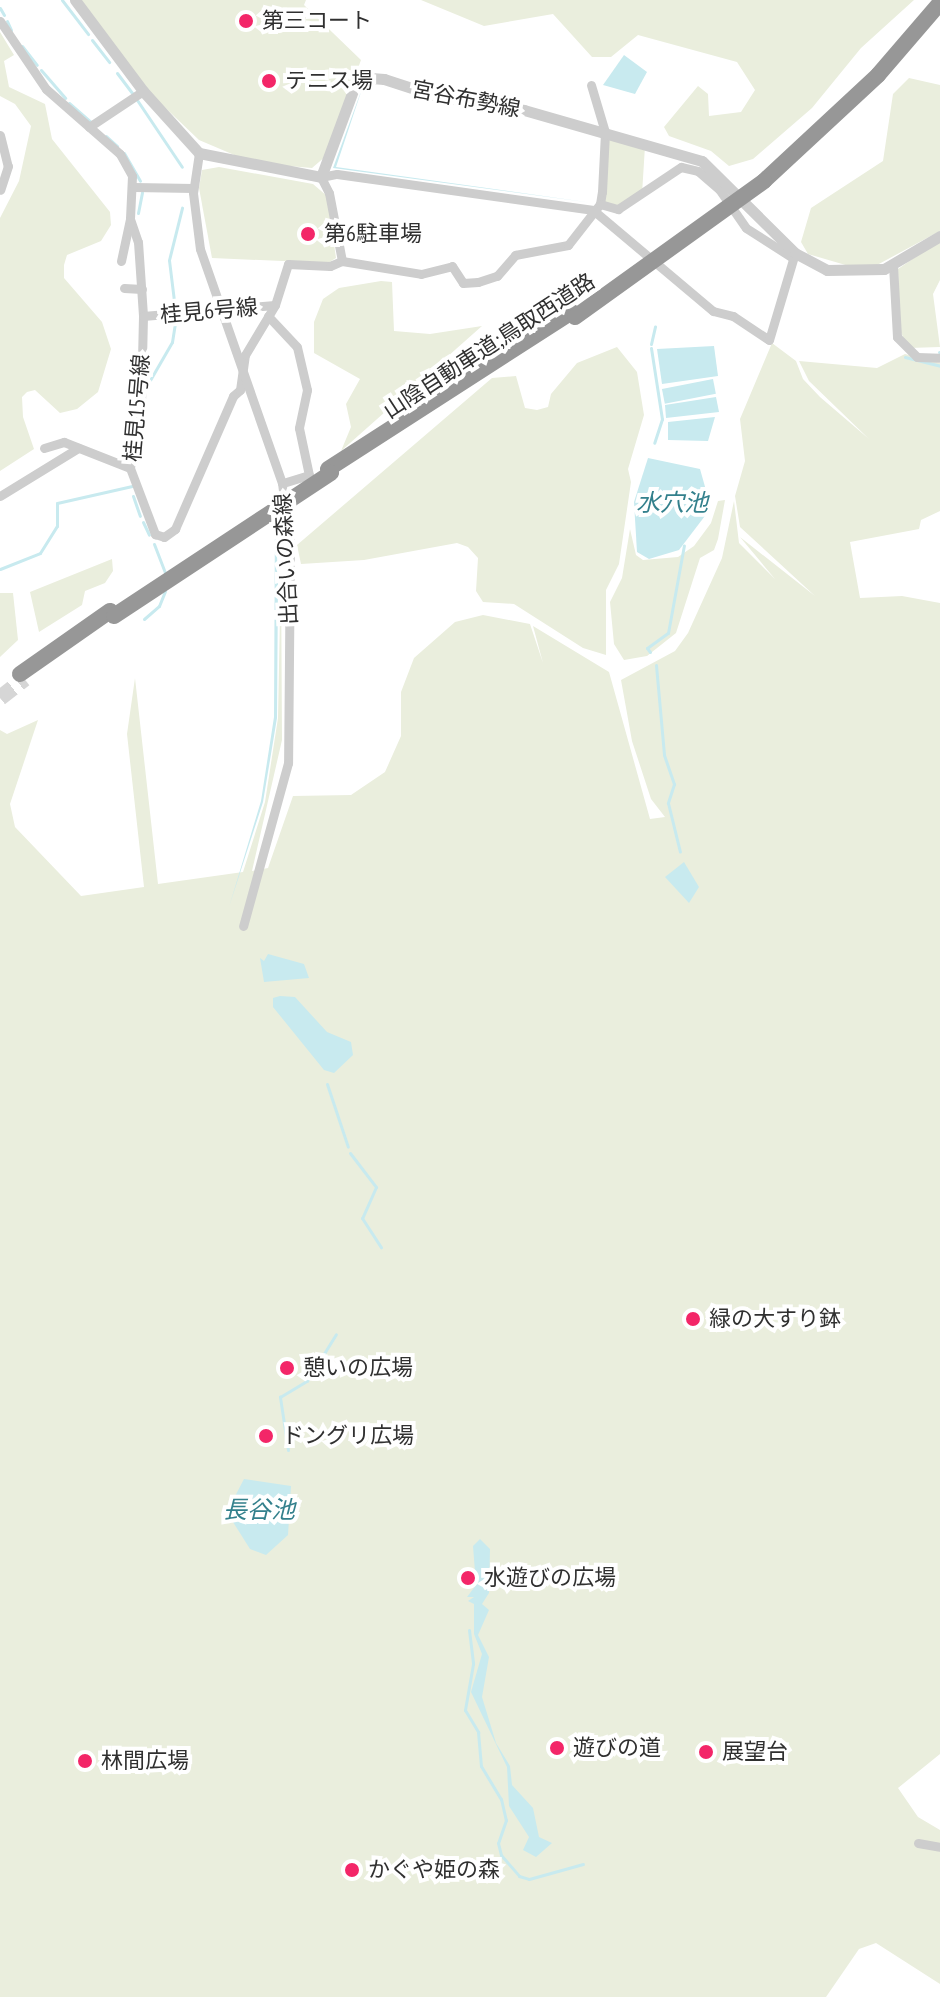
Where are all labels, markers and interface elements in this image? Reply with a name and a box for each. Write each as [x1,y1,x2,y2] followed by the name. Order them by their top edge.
[262,8,372,34] place label: 第三コート
[237,12,255,30] marker: 第三コート
[285,68,373,94] place label: テニス場
[260,72,278,90] marker: テニス場
[409,76,523,122] street label: 宮谷布勢線
[324,221,422,247] place label: 第6駐車場
[299,225,317,243] marker: 第6駐車場
[378,268,600,424] street label: 山陰自動車道;鳥取西道路
[159,294,259,328] street label: 桂見6号線
[119,353,155,463] street label: 桂見15号線
[636,489,708,517] water label: 水穴池
[269,492,303,626] street label: 出合いの森線
[709,1306,841,1332] place label: 緑の大すり鉢
[684,1310,702,1328] marker: 緑の大すり鉢
[303,1355,413,1381] place label: 憩いの広場
[278,1359,296,1377] marker: 憩いの広場
[282,1423,414,1449] place label: ドングリ広場
[257,1427,275,1445] marker: ドングリ広場
[223,1496,295,1524] water label: 長谷池
[484,1565,616,1591] place label: 水遊びの広場
[459,1569,477,1587] marker: 水遊びの広場
[573,1735,661,1761] place label: 遊びの道
[548,1739,566,1757] marker: 遊びの道
[722,1739,788,1765] place label: 展望台
[697,1743,715,1761] marker: 展望台
[101,1748,189,1774] place label: 林間広場
[76,1752,94,1770] marker: 林間広場
[368,1857,500,1883] place label: かぐや姫の森
[343,1861,361,1879] marker: かぐや姫の森

